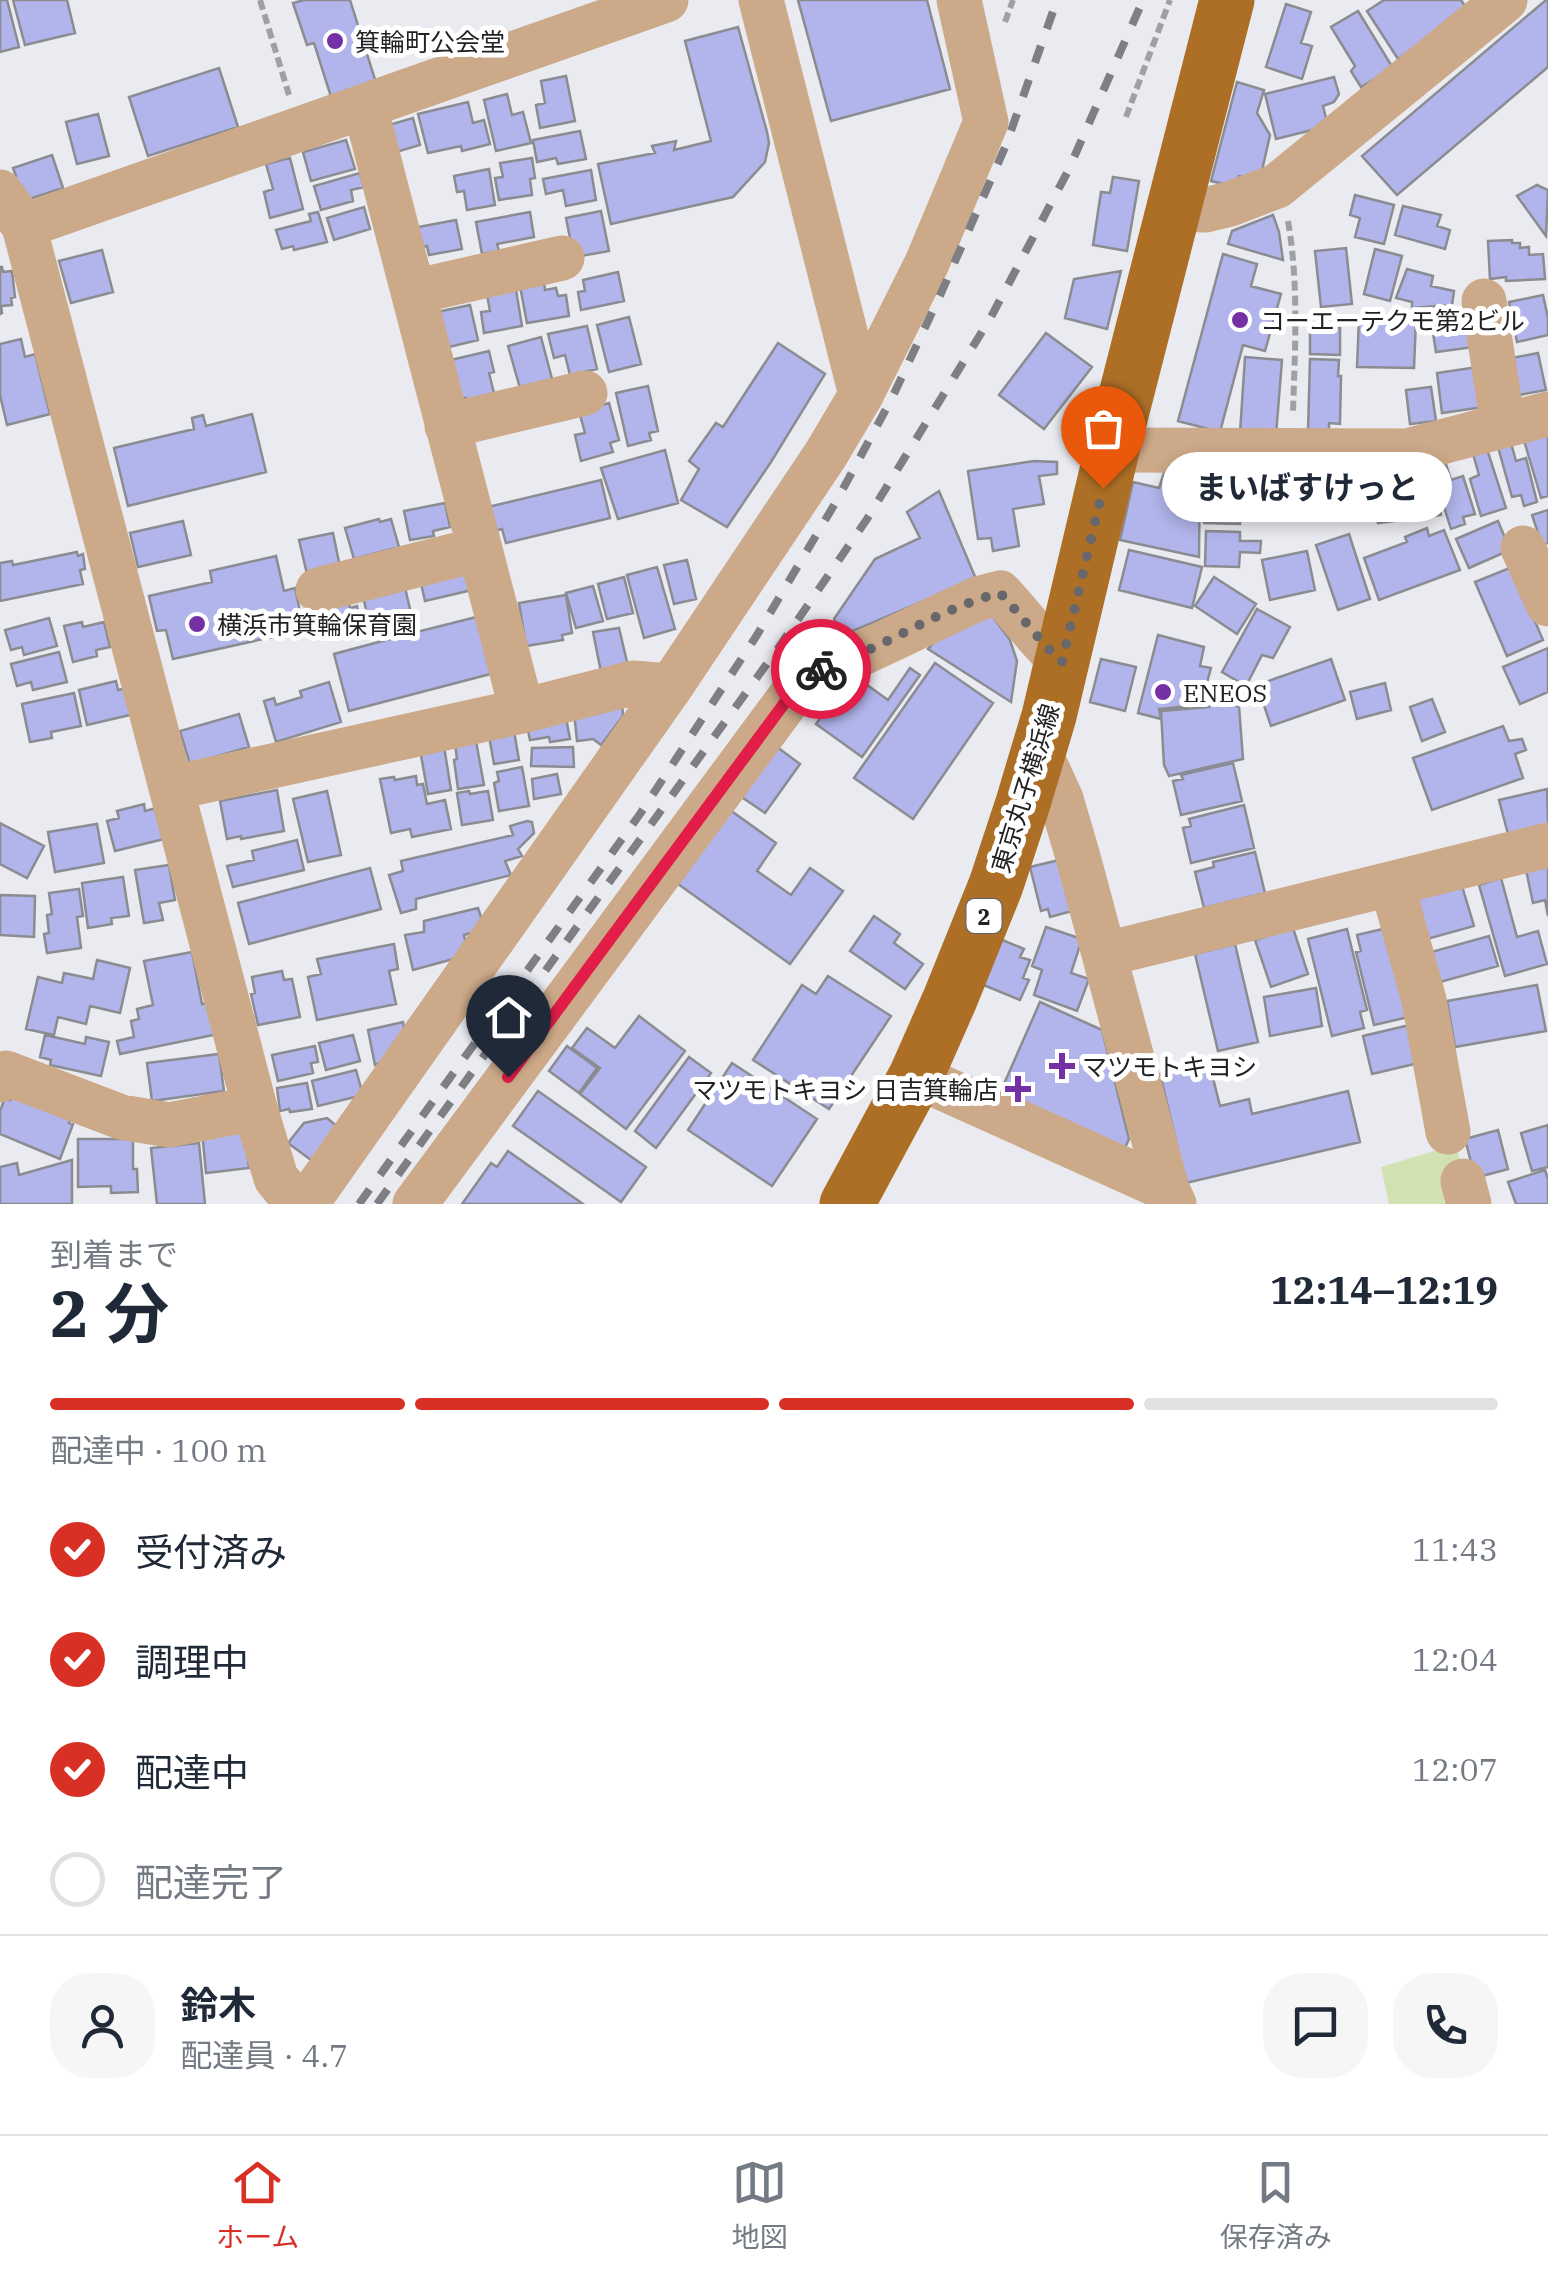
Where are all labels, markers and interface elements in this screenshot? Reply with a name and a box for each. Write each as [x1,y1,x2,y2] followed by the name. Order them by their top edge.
[355,25,505,58] place label: 箕輪町公会堂
[324,30,346,52] marker: 箕輪町公会堂
[1260,304,1525,337] place label: コーエーテクモ第2ビル
[1229,309,1251,331] marker: コーエーテクモ第2ビル
[1061,386,1146,489] pin
[1076,401,1131,456] icon: bag
[1163,453,1453,523] callout: まいばすけっと
[1195,466,1419,508] text: まいばすけっと
[217,608,417,641] place label: 横浜市箕輪保育園
[186,613,208,635] marker: 横浜市箕輪保育園
[771,619,871,719] courier
[794,642,849,697] icon: bike
[1183,676,1267,709] place label: ENEOS
[1152,681,1174,703] marker: ENEOS
[984,699,1066,877] street label: 東京丸子横浜線
[966,899,1002,933] road number: 2
[466,975,551,1078] pin
[481,990,536,1045] icon: home
[1082,1050,1257,1083] place label: マツモトキヨシ
[1051,1055,1073,1077] marker: マツモトキヨシ
[692,1073,998,1106] place label: マツモトキヨシ 日吉箕輪店
[1007,1078,1029,1100] marker: マツモトキヨシ 日吉箕輪店
[50,1233,178,1275] text: 到着まで
[1270,1265,1498,1314] text: 12:14–12:19
[50,1270,169,1355] text: 2 分
[50,1429,267,1471] text: 配達中 · 100 m
[50,1522,105,1577] icon: check
[135,1527,287,1576] text: 受付済み
[1412,1528,1498,1570] text: 11:43
[50,1632,105,1687] icon: check
[135,1637,249,1686] text: 調理中
[1412,1638,1498,1680] text: 12:04
[50,1742,105,1797] icon: check
[135,1747,249,1796] text: 配達中
[1412,1748,1498,1790] text: 12:07
[135,1857,287,1906] text: 配達完了
[50,1973,155,2078] button: person
[1263,1973,1368,2078] button: chat
[1393,1973,1498,2078] button: phone
[180,1980,256,2029] text: 鈴木
[180,2034,348,2076] text: 配達員 · 4.7
[216,2155,299,2255] tab: ホーム
[732,2155,788,2255] tab: 地図
[1220,2155,1332,2255] tab: 保存済み

